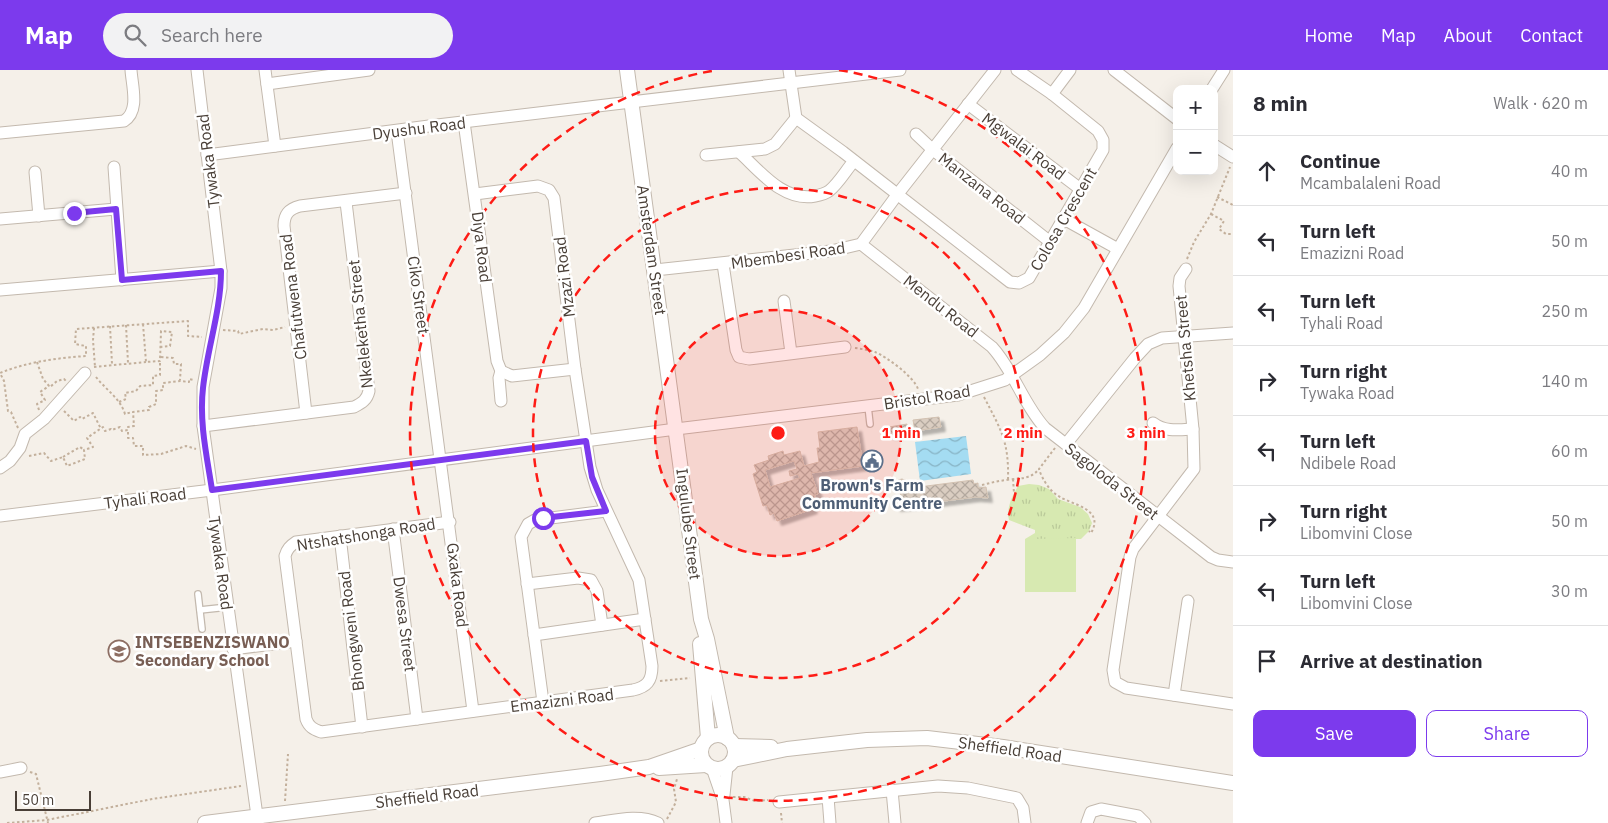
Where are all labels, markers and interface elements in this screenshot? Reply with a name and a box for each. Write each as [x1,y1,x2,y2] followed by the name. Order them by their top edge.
[103,13,453,58] search box
[25,19,73,51] text: Map
[121,21,149,49] icon: search
[161,23,263,47] text: Search here
[1305,24,1353,47] text: Home
[1381,24,1416,47] text: Map
[1444,24,1492,47] text: About
[1520,24,1583,47] text: Contact
[1173,85,1218,175] map controls
[1173,85,1218,130] button: +
[1253,89,1308,117] text: 8 min
[1493,93,1588,113] text: Walk · 620 m
[978,108,1070,184] street label: Mgwalai Road
[371,112,467,144] street label: Dyushu Road
[192,113,224,209] street label: Tywaka Road
[1173,130,1218,175] button: −
[935,148,1029,228] street label: Manzana Road
[1300,149,1380,173] text: Continue
[1253,157,1281,185] icon: ahead
[1551,161,1588,181] text: 40 m
[1025,164,1101,274] street label: Colosa Crescent
[1300,173,1441,193] text: Mcambalaleni Road
[633,184,671,316] street label: Amsterdam Street
[63,202,86,225] route end
[468,210,496,284] street label: Diya Road
[1300,219,1376,243] text: Turn left
[1253,227,1281,255] icon: left
[1551,231,1588,251] text: 50 m
[275,233,311,361] street label: Chafutwena Road
[549,236,579,318] street label: Mzazi Road
[729,237,847,273] street label: Mbembesi Road
[1300,243,1404,263] text: Emazizni Road
[404,255,434,335] street label: Ciko Street
[343,259,377,389] street label: Nkeleketha Street
[899,270,983,342] street label: Mendu Road
[1300,289,1376,313] text: Turn left
[1170,294,1200,402] street label: Khetsha Street
[1253,297,1281,325] icon: left
[1541,301,1588,321] text: 250 m
[1300,313,1383,333] text: Tyhali Road
[1300,359,1387,383] text: Turn right
[1253,367,1281,395] icon: right
[1541,371,1588,391] text: 140 m
[882,380,972,414] street label: Bristol Road
[1300,383,1395,403] text: Tywaka Road
[881,423,921,442] text: 1 min
[1003,423,1043,442] text: 2 min
[1126,423,1166,442] text: 3 min
[769,424,787,442] centre of rings
[1300,429,1376,453] text: Turn left
[1253,437,1281,465] icon: left
[1061,438,1163,524] street label: Sagoloda Street
[1551,441,1588,461] text: 60 m
[860,449,884,473] public building icon: Brown's Farm Community Centre
[1300,453,1396,473] text: Ndibele Road
[672,467,706,581] street label: Ingulube Street
[802,475,942,513] place label: Brown's Farm Community Centre
[103,483,187,513] street label: Tyhali Road
[1300,499,1387,523] text: Turn right
[532,507,555,530] route start
[1253,507,1281,535] icon: right
[1551,511,1588,531] text: 50 m
[295,513,437,555] street label: Ntshatshonga Road
[205,515,237,611] street label: Tywaka Road
[1300,523,1413,543] text: Libomvini Close
[443,541,473,629] street label: Gxaka Road
[1300,569,1376,593] text: Turn left
[334,570,368,692] street label: Bhongweni Road
[389,575,421,673] street label: Dwesa Street
[1253,577,1281,605] icon: left
[1551,581,1588,601] text: 30 m
[1300,593,1413,613] text: Libomvini Close
[135,632,290,670] place label: INTSEBENZISWANO Secondary School
[107,639,131,663] school or university icon: INTSEBENZISWANO Secondary School
[1253,647,1281,675] icon: arrive
[1300,649,1483,673] text: Arrive at destination
[509,684,615,716] street label: Emazizni Road
[1253,710,1416,757] button: Save
[1426,710,1588,757] button: Share
[957,732,1063,766] street label: Sheffield Road
[374,780,480,812] street label: Sheffield Road
[15,788,91,811] scale bar
[22,791,54,809] text: 50 m

